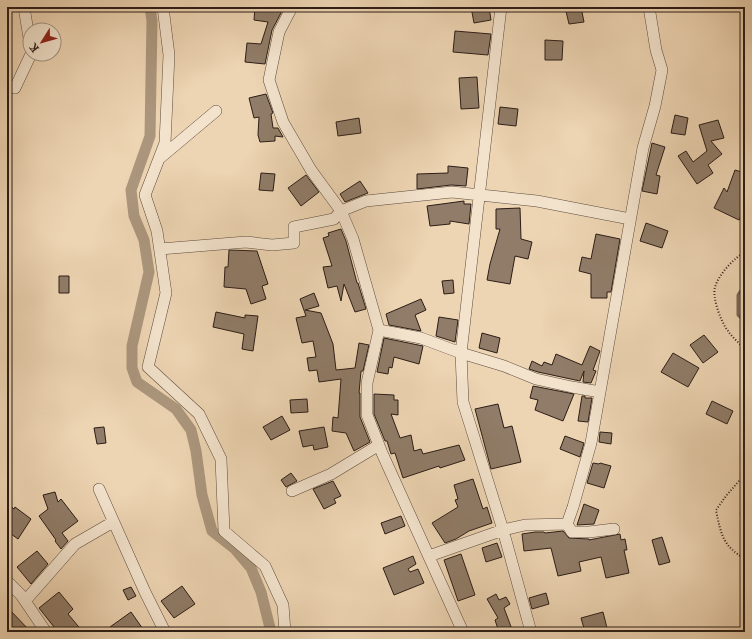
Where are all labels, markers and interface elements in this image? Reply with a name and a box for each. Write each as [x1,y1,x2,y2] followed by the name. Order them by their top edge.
[22,22,62,62] north arrow
[26,40,42,55] text: K

